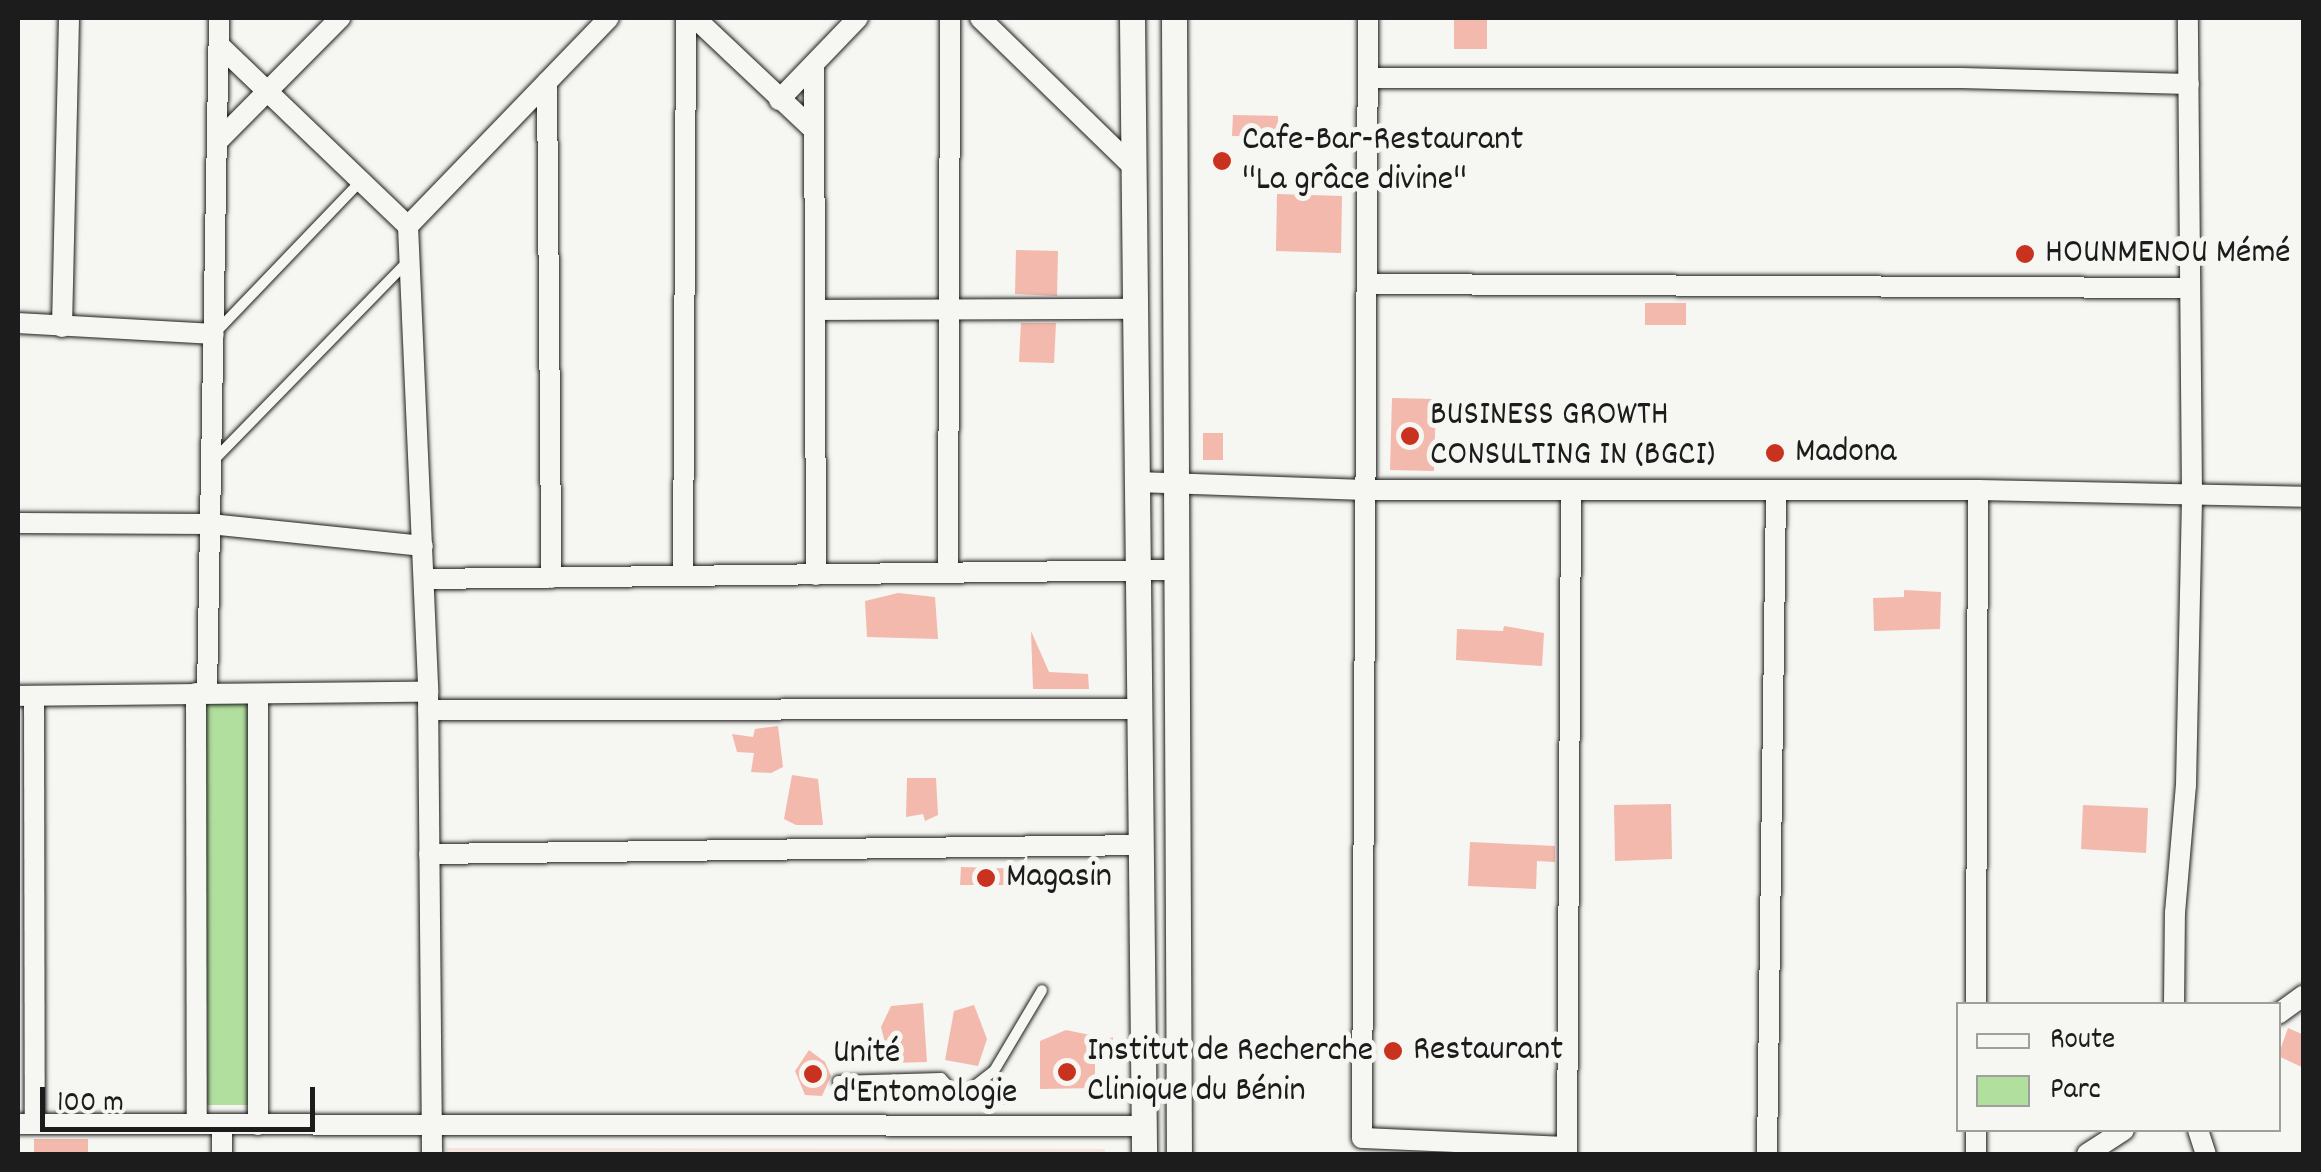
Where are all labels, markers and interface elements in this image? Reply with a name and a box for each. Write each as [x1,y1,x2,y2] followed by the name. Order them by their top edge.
[1242,120,1523,202] place label: Cafe-Bar-Restaurant ''La grâce divine''
[1211,150,1233,172] marker: Cafe-Bar-Restaurant ''La grâce divine''
[2045,233,2291,275] place label: HOUNMENOU Mémé
[2014,243,2036,265] marker: HOUNMENOU Mémé
[1430,395,1715,477] place label: BUSINESS GROWTH CONSULTING IN (BGCI)
[1399,425,1421,447] marker: BUSINESS GROWTH CONSULTING IN (BGCI)
[1795,432,1896,474] place label: Madona
[1764,442,1786,464] marker: Madona
[1006,857,1112,899] place label: Magasin
[975,867,997,889] marker: Magasin
[1956,1002,2281,1132] legend
[2050,1020,2115,1063] text: Route
[1413,1030,1563,1072] place label: Restaurant
[1087,1031,1373,1113] place label: Institut de Recherche Clinique du Bénin
[833,1033,1018,1115] place label: Unité d'Entomologie
[1382,1040,1404,1062] marker: Restaurant
[1056,1061,1078,1083] marker: Institut de Recherche Clinique du Bénin
[802,1063,824,1085] marker: Unité d'Entomologie
[45,1067,320,1129] scale bar
[2050,1070,2101,1113] text: Parc
[57,1083,124,1126] text: 100 m

